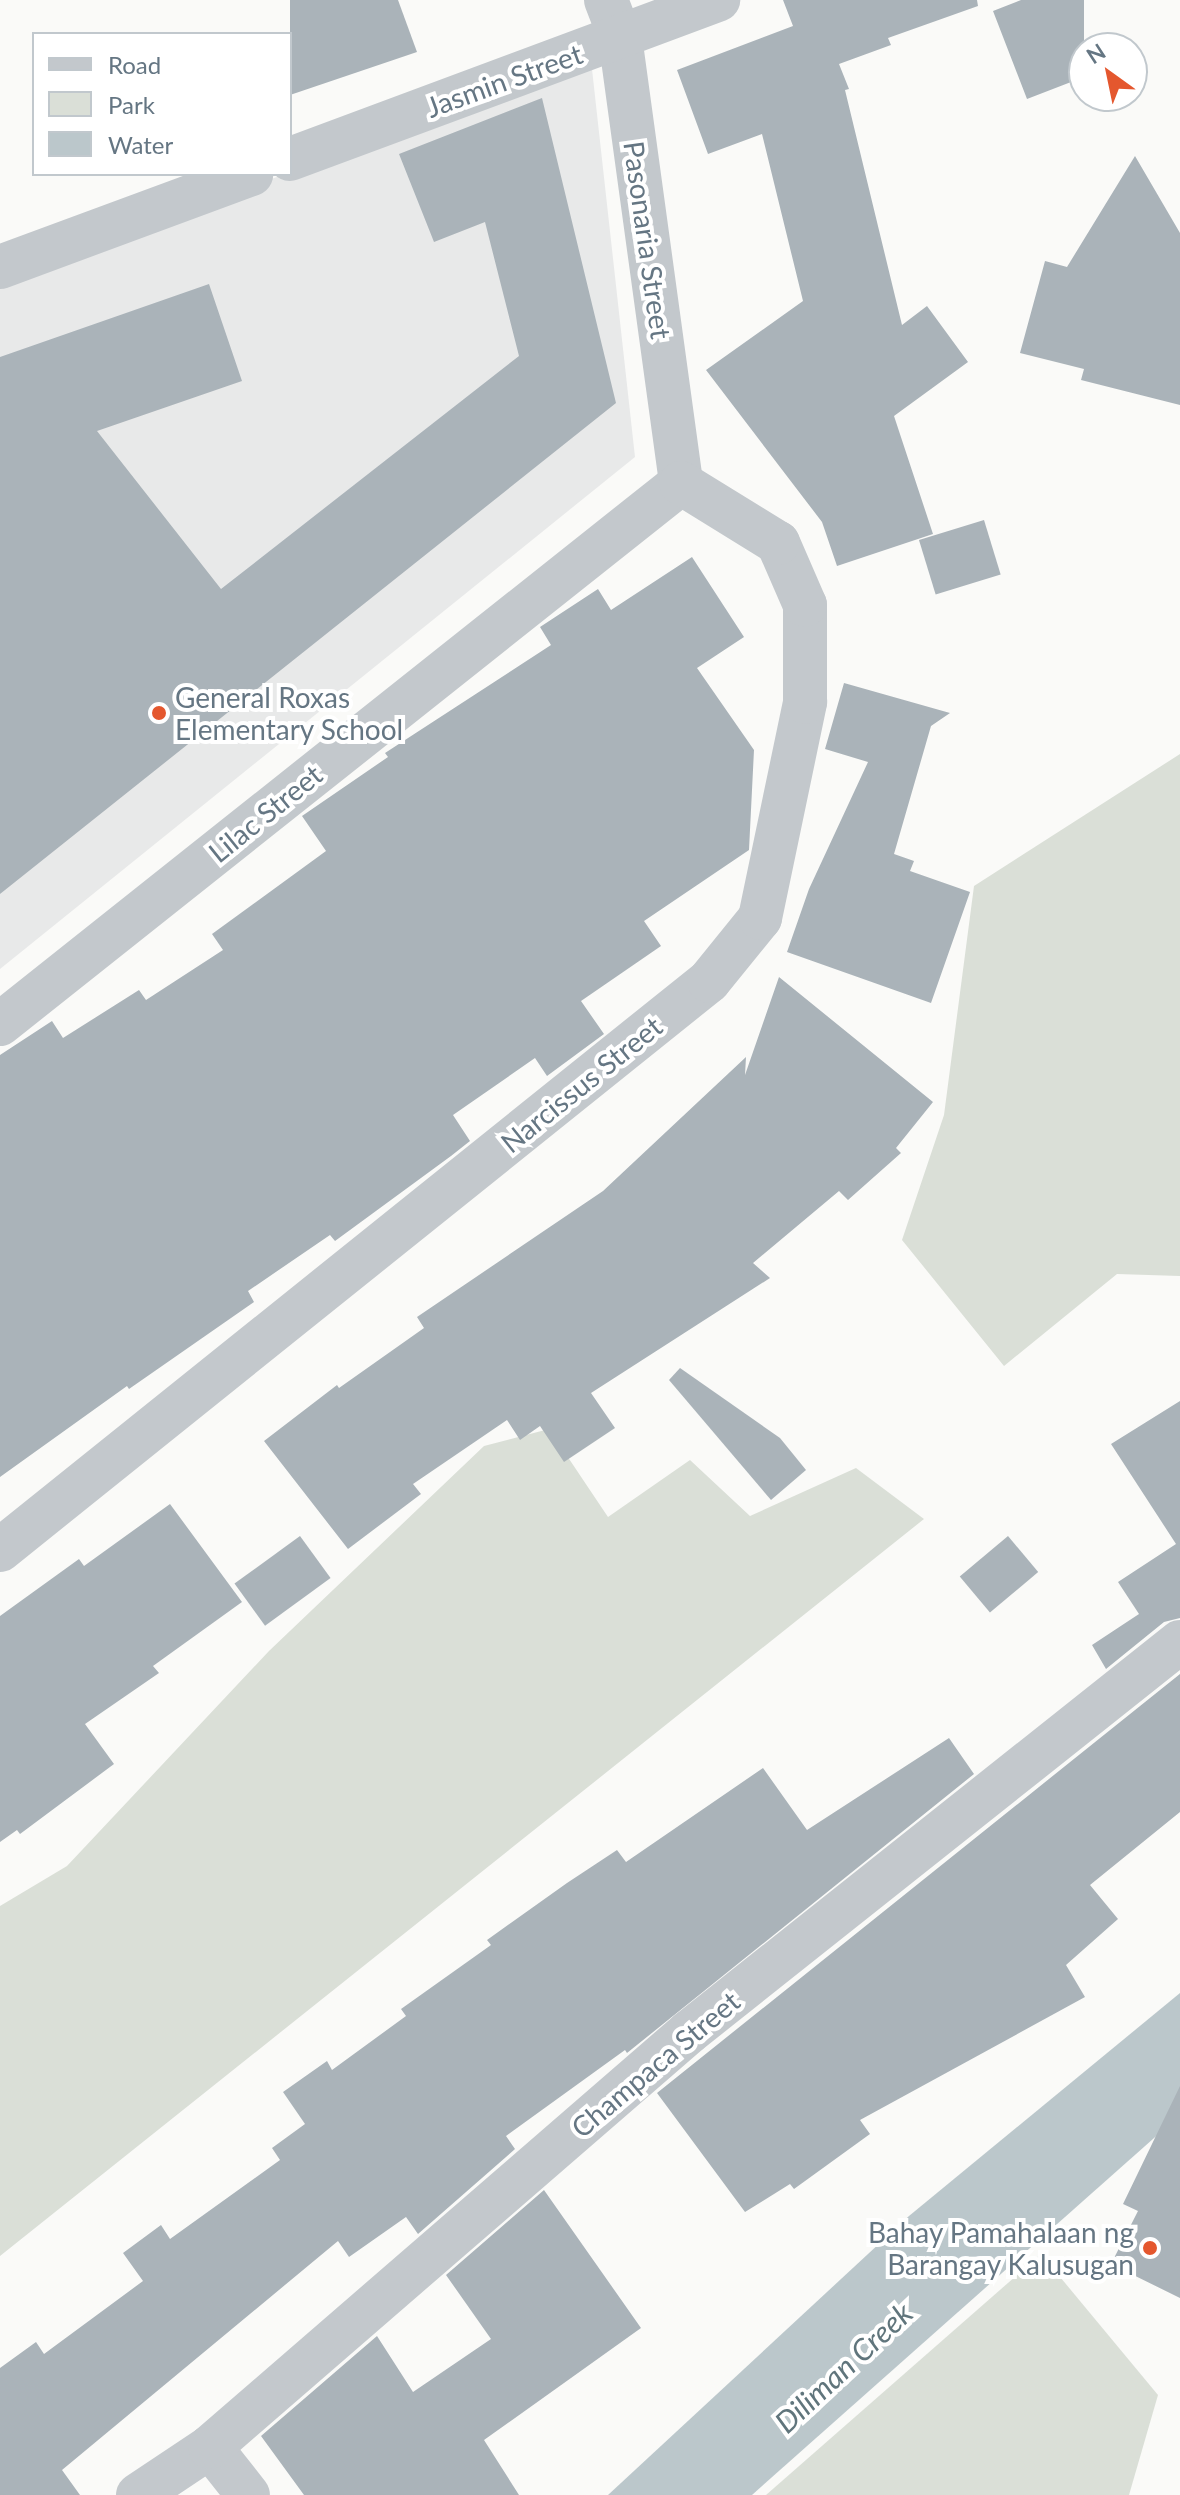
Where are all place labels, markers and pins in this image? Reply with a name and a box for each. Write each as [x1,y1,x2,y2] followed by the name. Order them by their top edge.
[175,680,404,746] place label: General Roxas Elementary School
[150,704,168,722] marker: General Roxas Elementary School
[867,2215,1134,2281] place label: Bahay Pamahalaan ng Barangay Kalusugan
[1141,2239,1159,2257] marker: Bahay Pamahalaan ng Barangay Kalusugan

